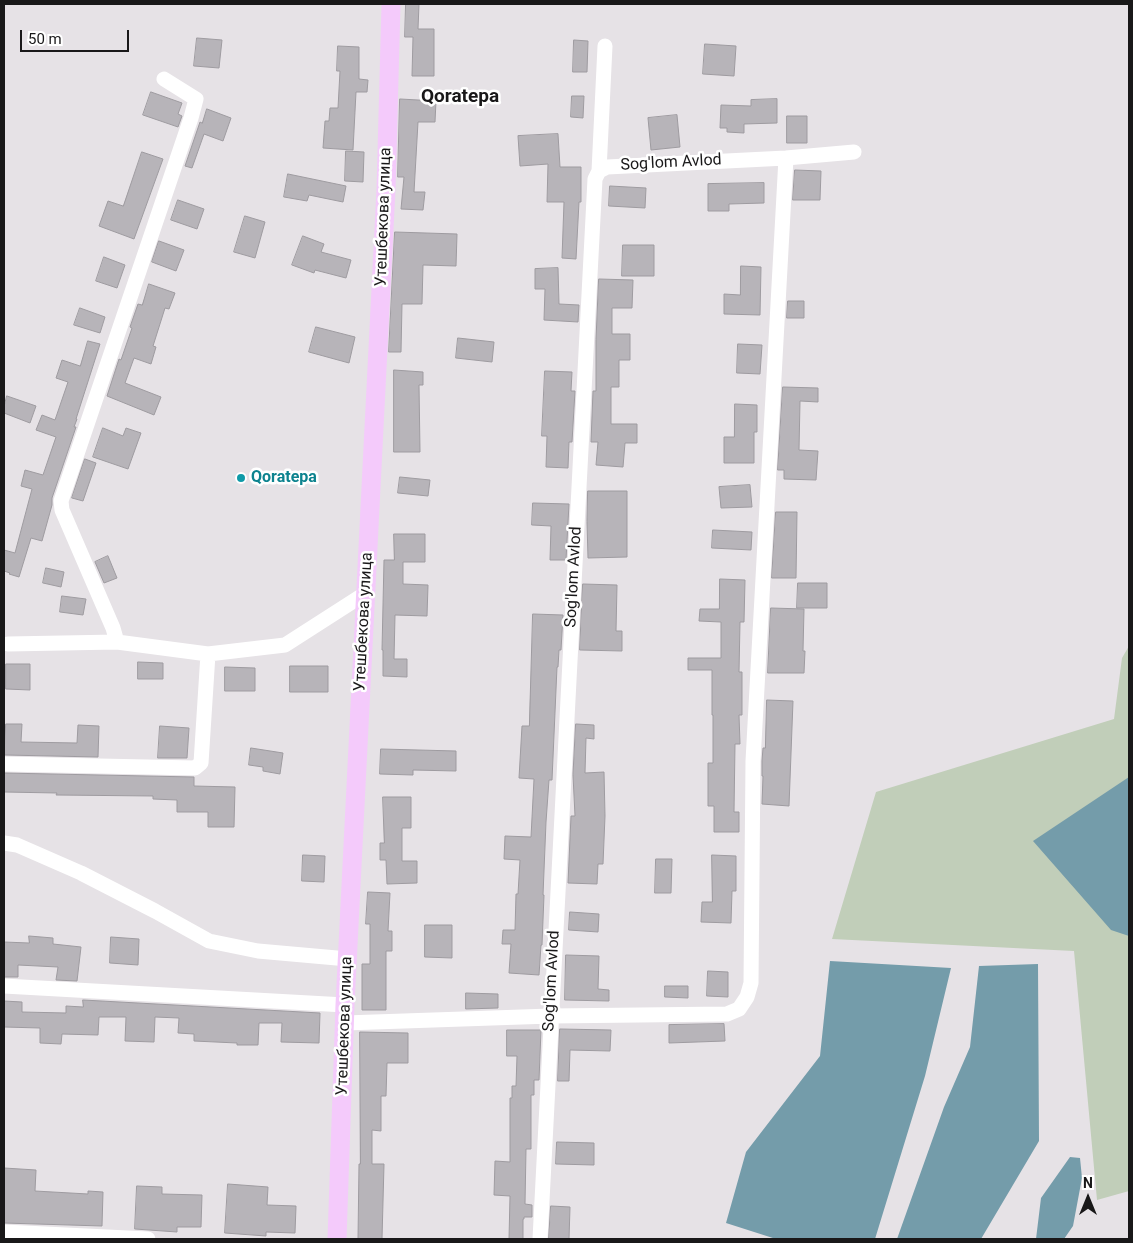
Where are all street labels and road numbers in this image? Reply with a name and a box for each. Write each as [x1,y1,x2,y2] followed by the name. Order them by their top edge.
[372,147,396,287] street label: Утешбекова улица
[620,151,722,175] street label: Sog'lom Avlod
[562,526,586,628] street label: Sog'lom Avlod
[351,552,377,692] street label: Утешбекова улица
[540,930,564,1032] street label: Sog'lom Avlod
[333,956,357,1096] street label: Утешбекова улица

